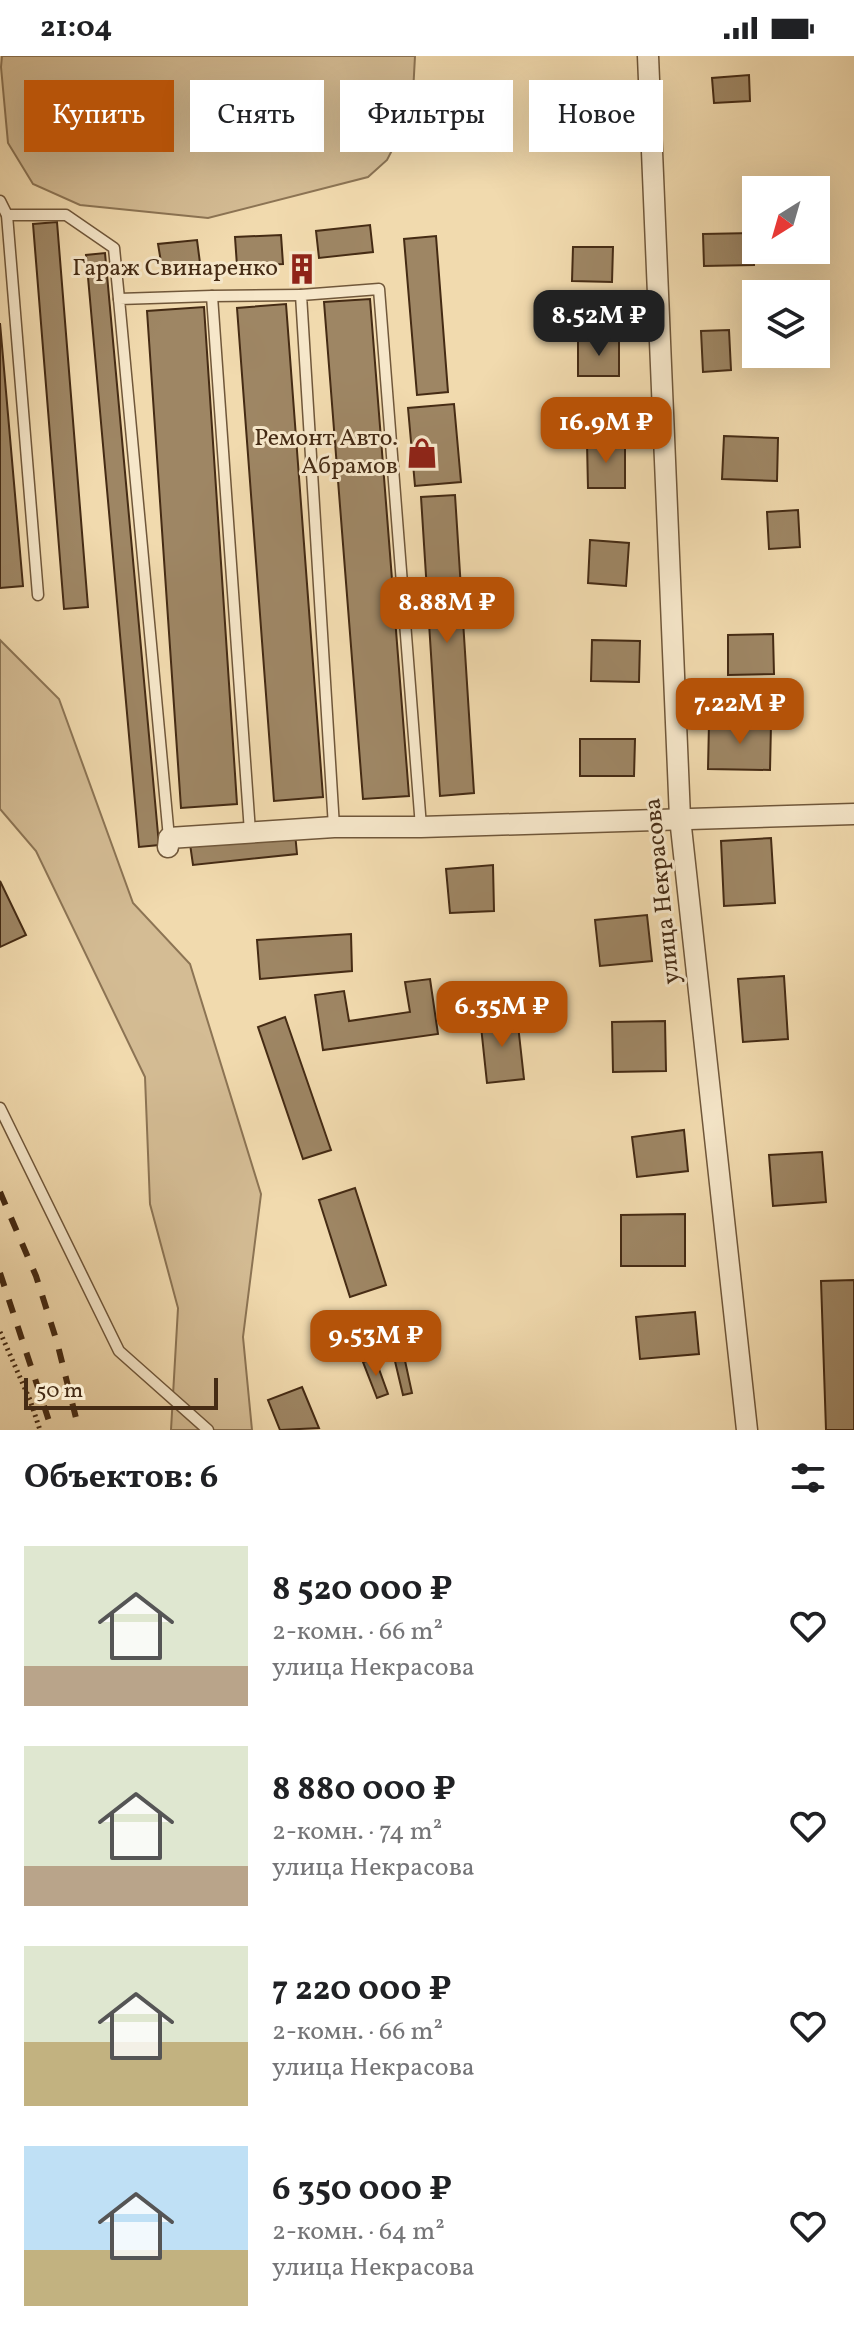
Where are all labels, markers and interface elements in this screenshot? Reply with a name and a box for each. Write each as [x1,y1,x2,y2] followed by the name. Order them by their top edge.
[40,7,112,49] text: 21:04
[24,80,174,152] chip: Купить
[190,80,324,152] chip: Снять
[340,80,513,152] chip: Фильтры
[529,80,663,152] chip: Новое
[742,176,830,264] north arrow
[742,176,830,368] map controls
[72,252,278,286] place label: Гараж Свинаренко
[285,252,319,286] building icon: Гараж Свинаренко
[742,280,830,368] button: layers
[525,290,673,358] pin: 8.52M ₽
[551,298,647,334] text: 8.52M ₽
[532,397,680,465] pin: 16.9M ₽
[559,405,653,441] text: 16.9M ₽
[254,422,398,484] place label: Ремонт Авто. Абрамов
[405,436,439,470] shop icon: Ремонт Авто. Абрамов
[373,577,521,645] pin: 8.88M ₽
[398,585,496,621] text: 8.88M ₽
[666,678,814,746] pin: 7.22M ₽
[694,686,786,722] text: 7.22M ₽
[636,796,690,986] street label: улица Некрасова
[428,981,576,1049] pin: 6.35M ₽
[454,989,550,1025] text: 6.35M ₽
[302,1310,450,1378] pin: 9.53M ₽
[328,1318,424,1354] text: 9.53M ₽
[24,1374,218,1410] scale bar
[36,1376,83,1407] text: 50 m
[24,1455,219,1502] text: Объектов: 6
[786,1456,830,1500] icon: filters
[272,1567,453,1614] text: 8 520 000 ₽
[88,1578,184,1674] icon: home
[786,1604,830,1648] icon: heart
[272,1614,443,1650] text: 2-комн. · 66 m²
[272,1650,475,1686] text: улица Некрасова
[272,1767,456,1814] text: 8 880 000 ₽
[88,1778,184,1874] icon: home
[786,1804,830,1848] icon: heart
[272,1814,442,1850] text: 2-комн. · 74 m²
[272,1850,475,1886] text: улица Некрасова
[272,1967,452,2014] text: 7 220 000 ₽
[88,1978,184,2074] icon: home
[786,2004,830,2048] icon: heart
[272,2014,443,2050] text: 2-комн. · 66 m²
[272,2050,475,2086] text: улица Некрасова
[272,2167,452,2214] text: 6 350 000 ₽
[88,2178,184,2274] icon: home
[786,2204,830,2248] icon: heart
[272,2214,445,2250] text: 2-комн. · 64 m²
[272,2250,475,2286] text: улица Некрасова

